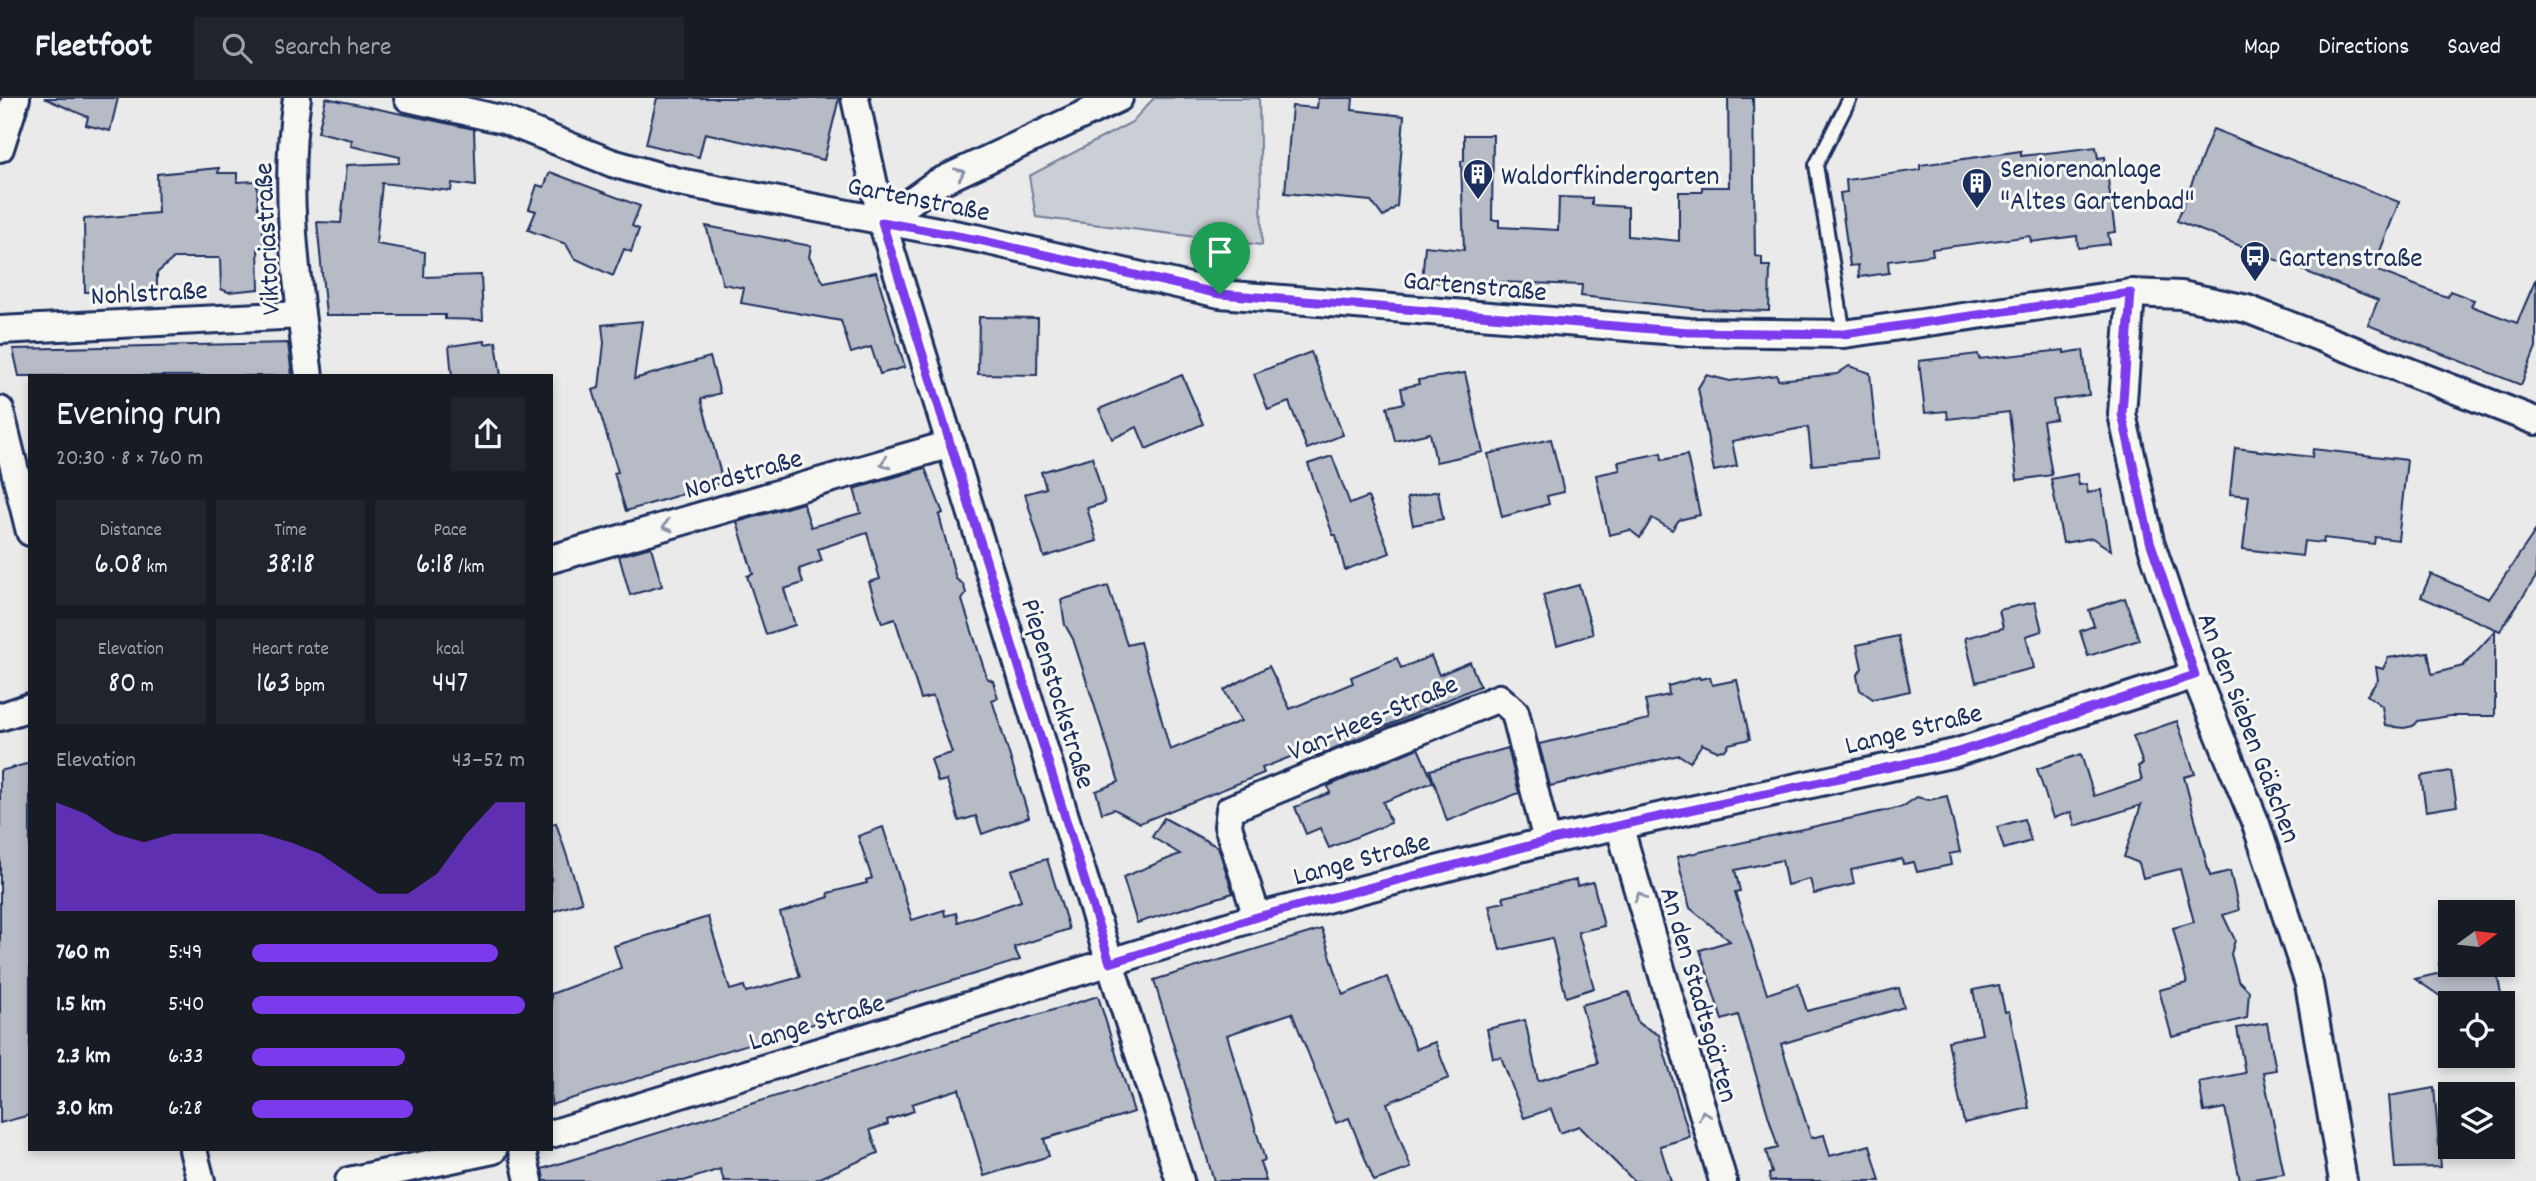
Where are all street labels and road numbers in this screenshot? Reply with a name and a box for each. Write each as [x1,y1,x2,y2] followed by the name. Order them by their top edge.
[246,161,294,316] street label: Viktoriastraße
[843,168,993,235] street label: Gartenstraße
[1401,263,1548,315] street label: Gartenstraße
[90,273,209,319] street label: Nohlstraße
[681,441,808,513] street label: Nordstraße
[1007,594,1103,794] street label: Piepenstockstraße
[2184,608,2309,850] street label: An den Sieben Gäßchen
[1283,667,1465,774] street label: Van-Hees-Straße
[1841,695,1987,768] street label: Lange Straße
[1289,824,1435,899] street label: Lange Straße
[1646,883,1746,1108] street label: An den Stadtsgärten
[745,985,890,1064] street label: Lange Straße

